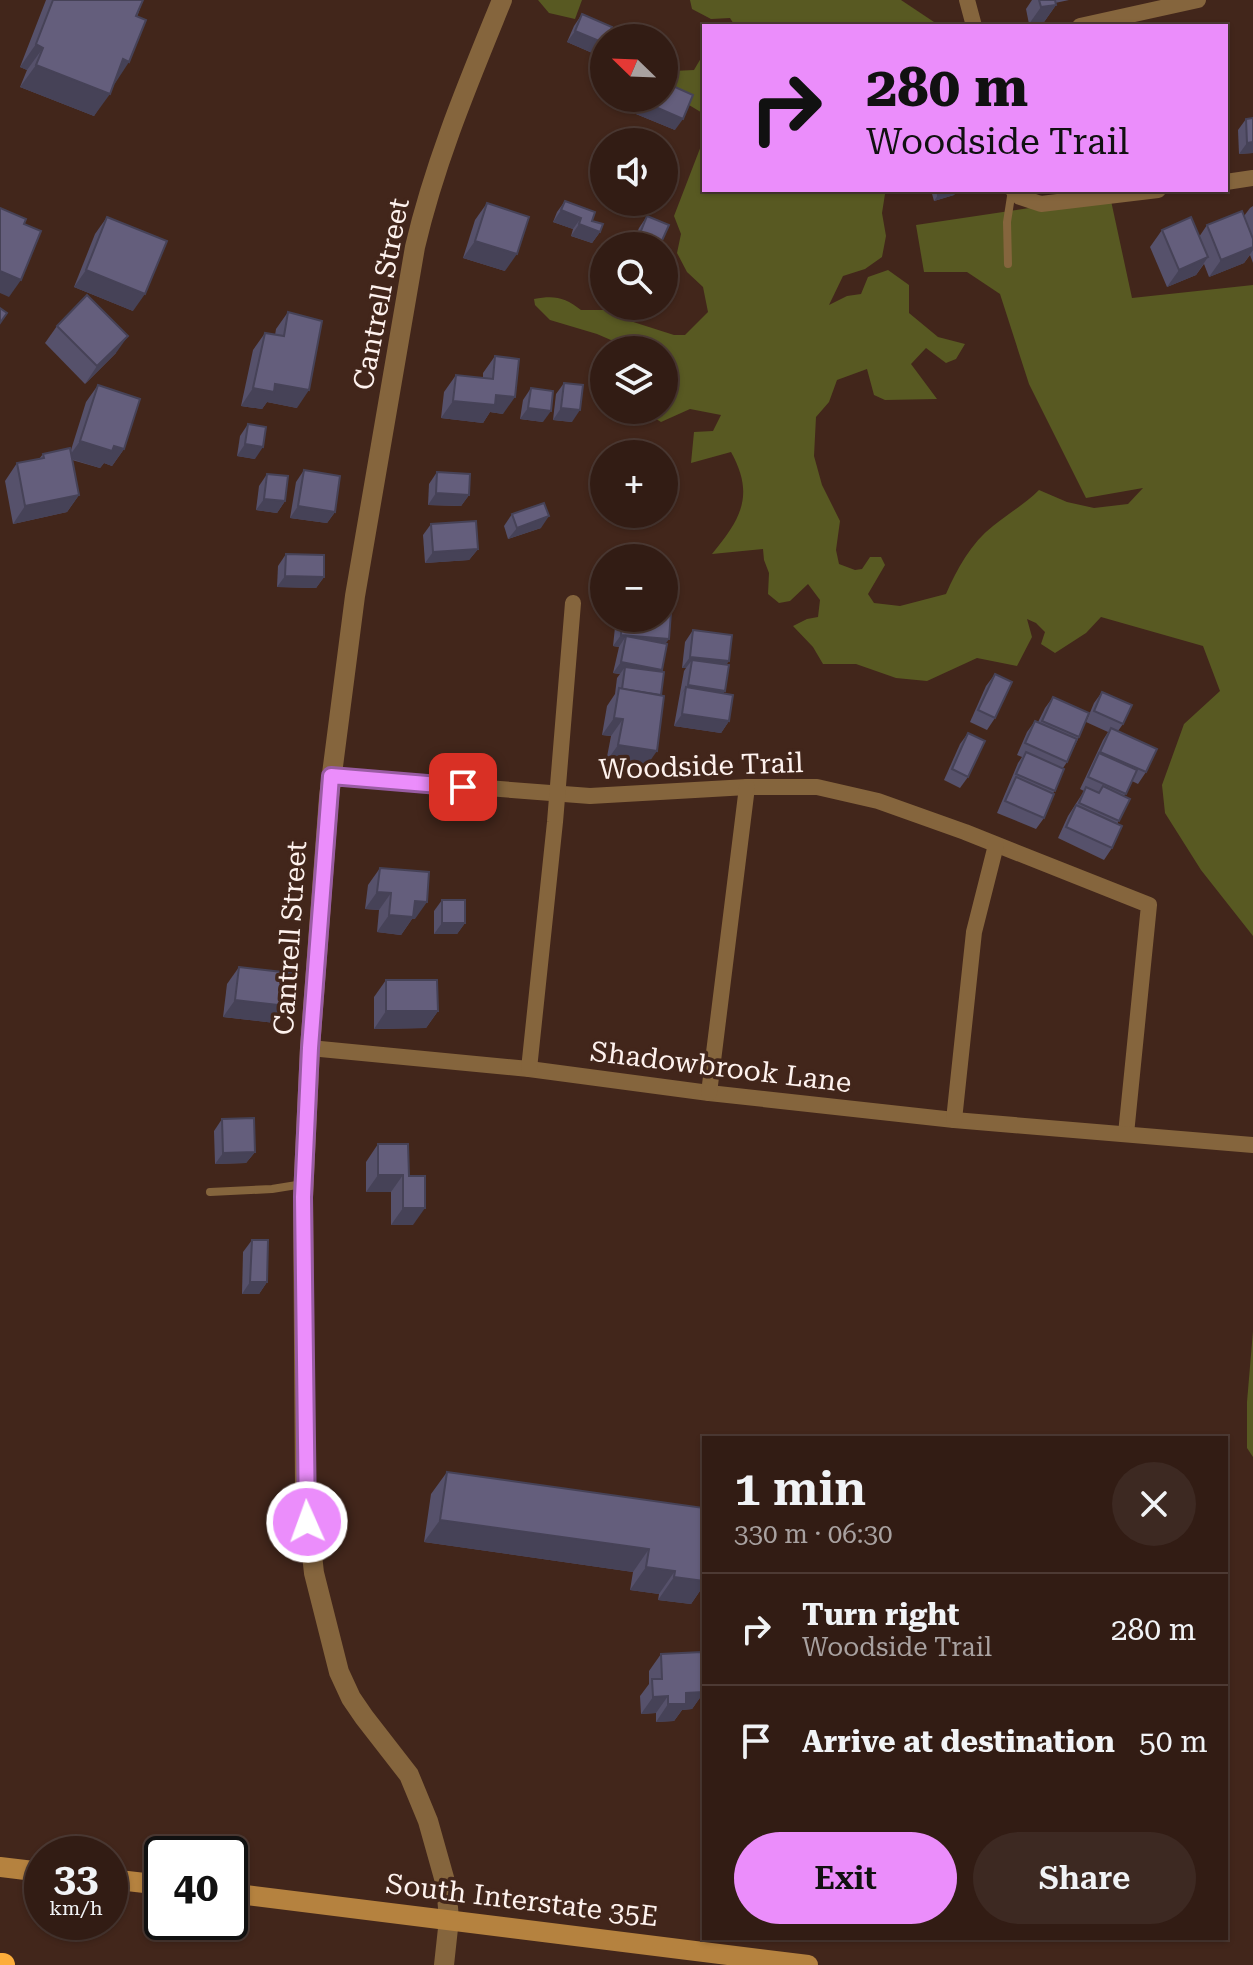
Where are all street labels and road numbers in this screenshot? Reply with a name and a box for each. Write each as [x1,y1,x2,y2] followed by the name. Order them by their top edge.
[346,195,416,393] street label: Cantrell Street
[598,746,804,786] street label: Woodside Trail
[267,840,313,1036] street label: Cantrell Street
[589,1035,853,1099] street label: Shadowbrook Lane
[384,1867,660,1933] street label: South Interstate 35E

